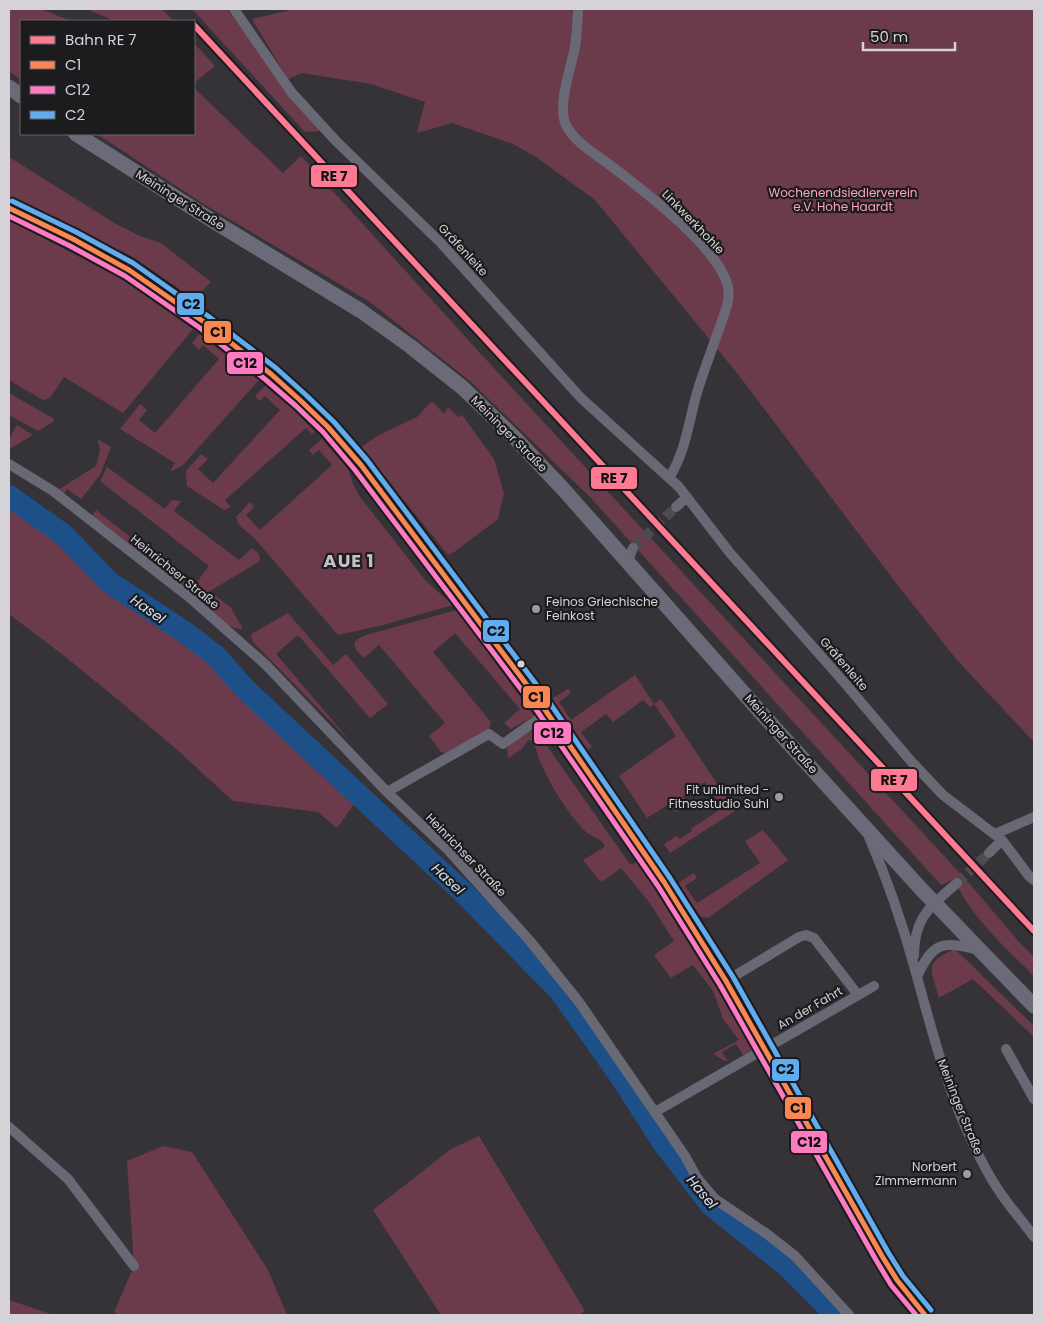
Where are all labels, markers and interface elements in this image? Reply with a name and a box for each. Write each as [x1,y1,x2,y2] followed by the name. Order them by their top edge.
[20,20,195,135] legend
[863,20,956,52] scale bar
[870,26,908,47] text: 50 m
[65,29,137,50] text: Bahn RE 7
[65,54,81,75] text: C1
[65,79,90,100] text: C12
[65,104,85,125] text: C2
[310,164,358,188] line badge: RE 7
[133,165,228,234] street label: Meininger Straße
[320,166,348,186] text: RE 7
[768,184,918,215] park label: Wochenendsiedlerverein e.V. Hohe Haardt
[658,186,728,258] street label: Linkwerkhohle
[435,220,492,280] street label: Gräfenleite
[176,292,205,316] line badge: C2
[182,294,200,314] text: C2
[203,320,232,344] line badge: C1
[210,322,226,342] text: C1
[226,351,264,375] line badge: C12
[233,353,257,373] text: C12
[467,392,551,476] street label: Meininger Straße
[590,466,638,490] line badge: RE 7
[600,468,628,488] text: RE 7
[127,530,223,613] street label: Heinrichser Straße
[323,548,375,573] district label: AUE 1
[126,590,170,629] water label: Hasel
[546,593,658,624] place label: Feinos Griechische Feinkost
[530,603,542,615] marker: Feinos Griechische Feinkost
[482,619,510,643] line badge: C2
[487,621,505,641] text: C2
[816,633,872,694] street label: Gräfenleite
[516,659,526,669] unlabelled marker
[522,685,551,709] line badge: C1
[528,687,544,707] text: C1
[741,690,822,777] street label: Meininger Straße
[533,721,572,745] line badge: C12
[540,723,564,743] text: C12
[870,768,918,792] line badge: RE 7
[880,770,908,790] text: RE 7
[669,781,769,812] place label: Fit unlimited - Fitnesstudio Suhl
[773,791,785,803] marker: Fit unlimited - Fitnesstudio Suhl
[422,809,511,900] street label: Heinrichser Straße
[427,859,469,900] water label: Hasel
[774,982,846,1033] street label: An der Fahrt
[933,1056,987,1157] street label: Meininger Straße
[771,1058,800,1082] line badge: C2
[776,1059,794,1079] text: C2
[784,1096,812,1120] line badge: C1
[790,1098,806,1118] text: C1
[790,1130,828,1154] line badge: C12
[797,1132,821,1152] text: C12
[875,1158,957,1189] place label: Norbert Zimmermann
[961,1168,973,1180] marker: Norbert Zimmermann
[682,1171,722,1214] water label: Hasel

